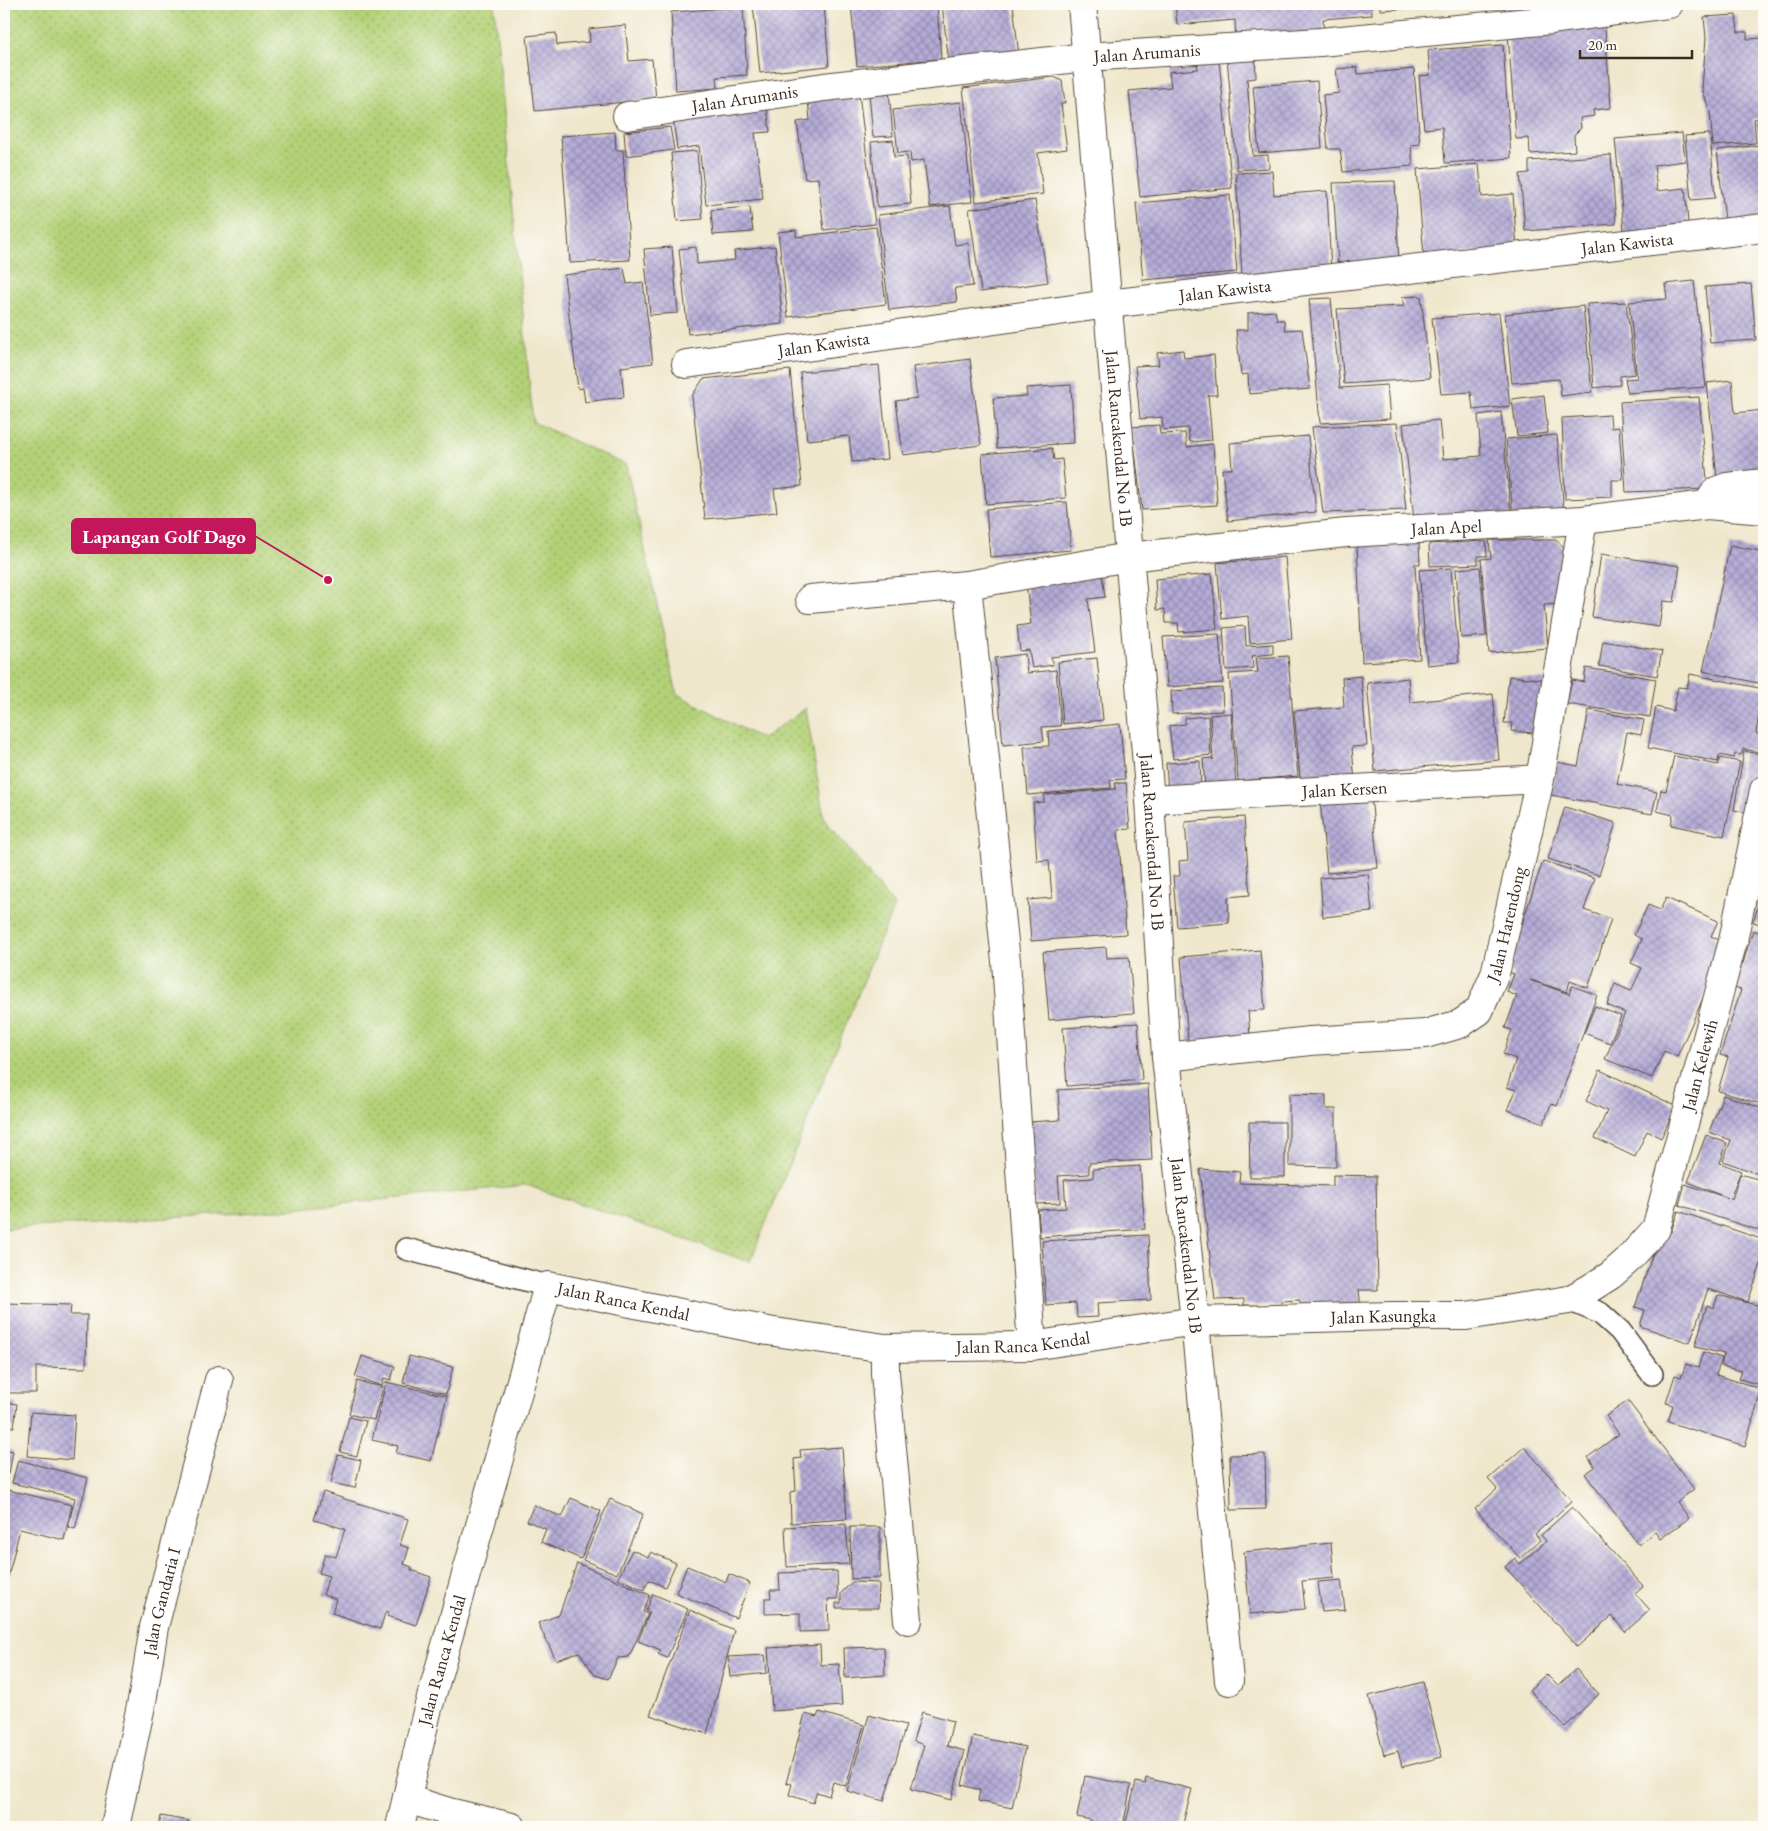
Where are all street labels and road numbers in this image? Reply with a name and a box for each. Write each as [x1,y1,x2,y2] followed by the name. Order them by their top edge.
[1091,38,1201,68] street label: Jalan Arumanis
[688,79,799,118] street label: Jalan Arumanis
[1578,227,1675,260] street label: Jalan Kawista
[1176,273,1273,307] street label: Jalan Kawista
[774,326,872,362] street label: Jalan Kawista
[1100,347,1139,528] street label: Jalan Rancakendal No 1B
[1408,514,1483,541] street label: Jalan Apel
[1135,751,1170,931] street label: Jalan Rancakendal No 1B
[1299,775,1389,803] street label: Jalan Kersen
[1480,864,1530,987] street label: Jalan Harendong
[1675,1016,1723,1116] street label: Jalan Kelewih
[1166,1154,1208,1334] street label: Jalan Rancakendal No 1B
[553,1276,692,1326] street label: Jalan Ranca Kendal
[1328,1304,1437,1329] street label: Jalan Kasungka
[954,1325,1092,1358] street label: Jalan Ranca Kendal
[137,1545,185,1660] street label: Jalan Gandaria I
[412,1592,471,1730] street label: Jalan Ranca Kendal

